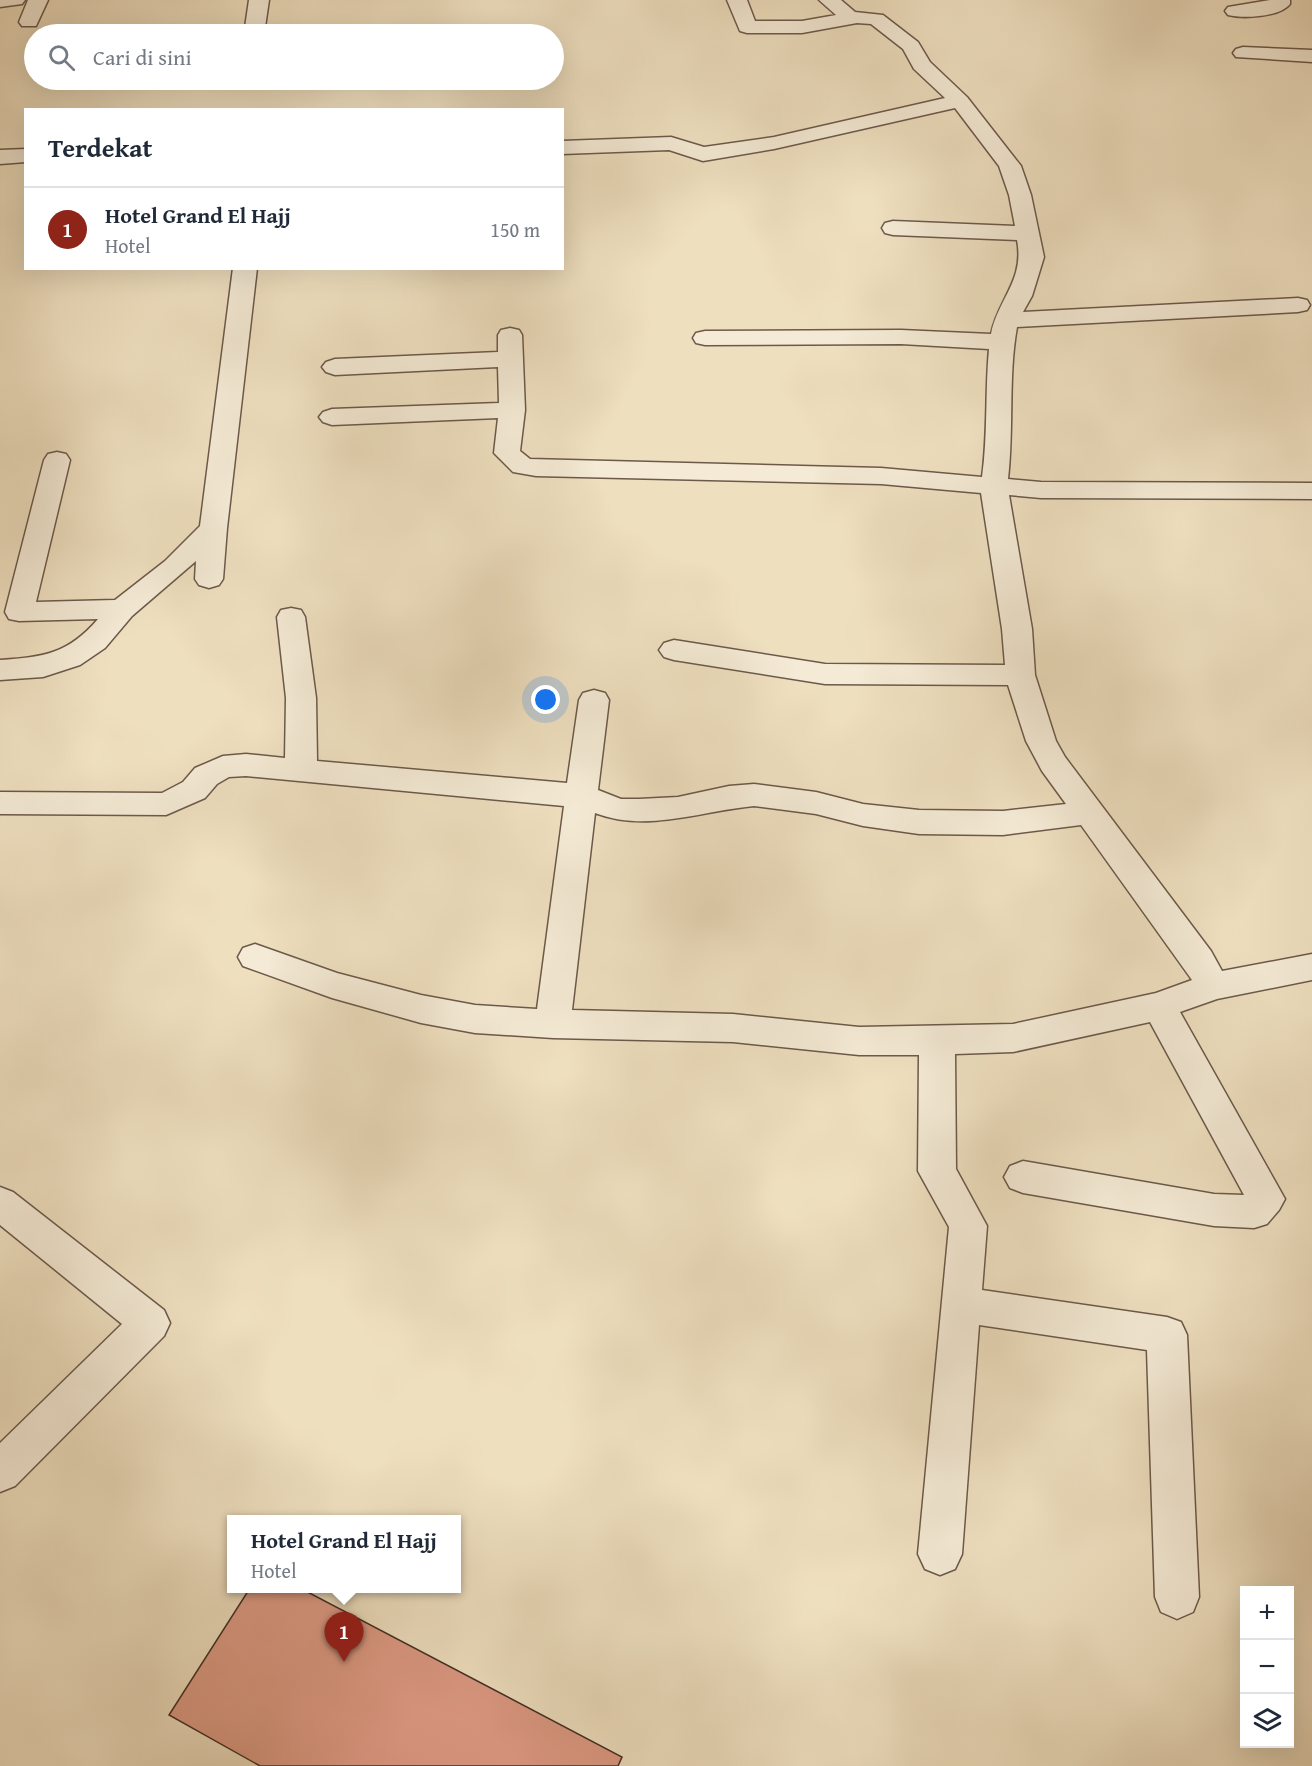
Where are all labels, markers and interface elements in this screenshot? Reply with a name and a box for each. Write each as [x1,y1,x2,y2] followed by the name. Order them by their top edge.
[24,24,564,90] search box
[45,41,78,74] icon: search
[93,41,192,73] text: Cari di sini
[48,128,152,167] text: Terdekat
[105,199,291,231] text: Hotel Grand El Hajj
[62,215,73,244] text: 1
[490,215,540,244] text: 150 m
[105,231,151,260] text: Hotel
[531,685,560,714] your location
[227,1515,461,1593] popup
[251,1524,437,1556] text: Hotel Grand El Hajj
[251,1556,297,1585] text: Hotel
[1240,1586,1294,1748] map controls
[1240,1586,1294,1640] button: +
[324,1612,364,1662] pin: 1
[1240,1640,1294,1694] button: −
[1240,1694,1294,1748] button: layers

